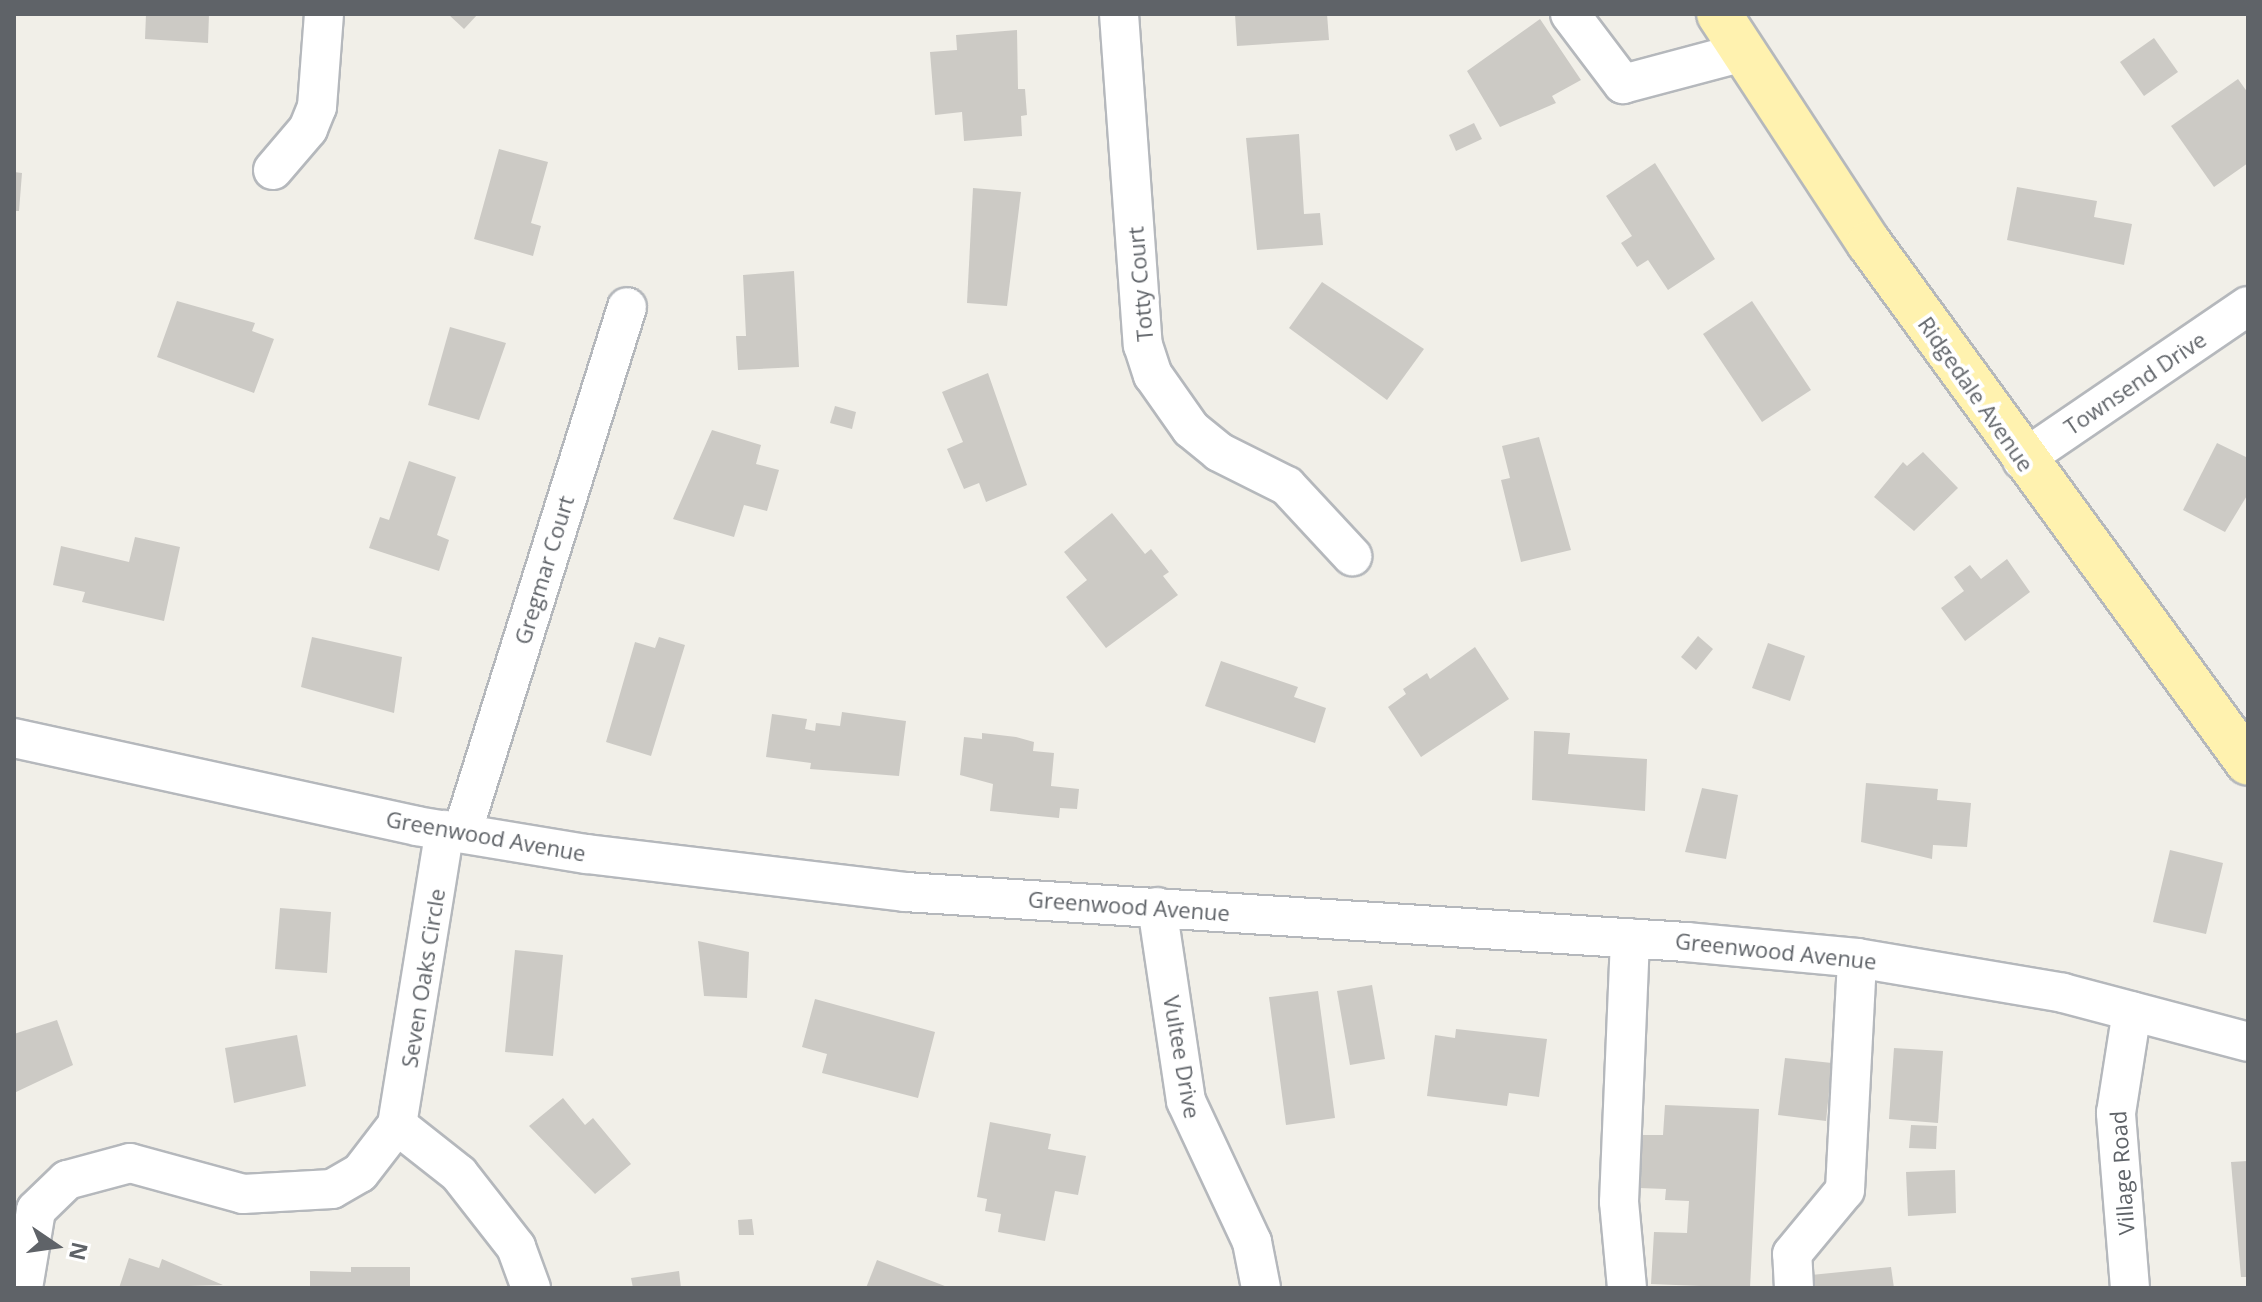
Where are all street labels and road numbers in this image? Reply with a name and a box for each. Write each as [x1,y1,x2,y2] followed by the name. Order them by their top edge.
[1122,225,1158,343] street label: Totty Court
[1913,312,2039,476] street label: Ridgedale Avenue
[2059,326,2211,440] street label: Townsend Drive
[509,493,579,647] street label: Gregmar Court
[384,805,588,867] street label: Greenwood Avenue
[1027,886,1231,926] street label: Greenwood Avenue
[396,887,450,1069] street label: Seven Oaks Circle
[1674,927,1878,975] street label: Greenwood Avenue
[1158,994,1206,1120] street label: Vultee Drive
[2104,1110,2140,1236] street label: Village Road

